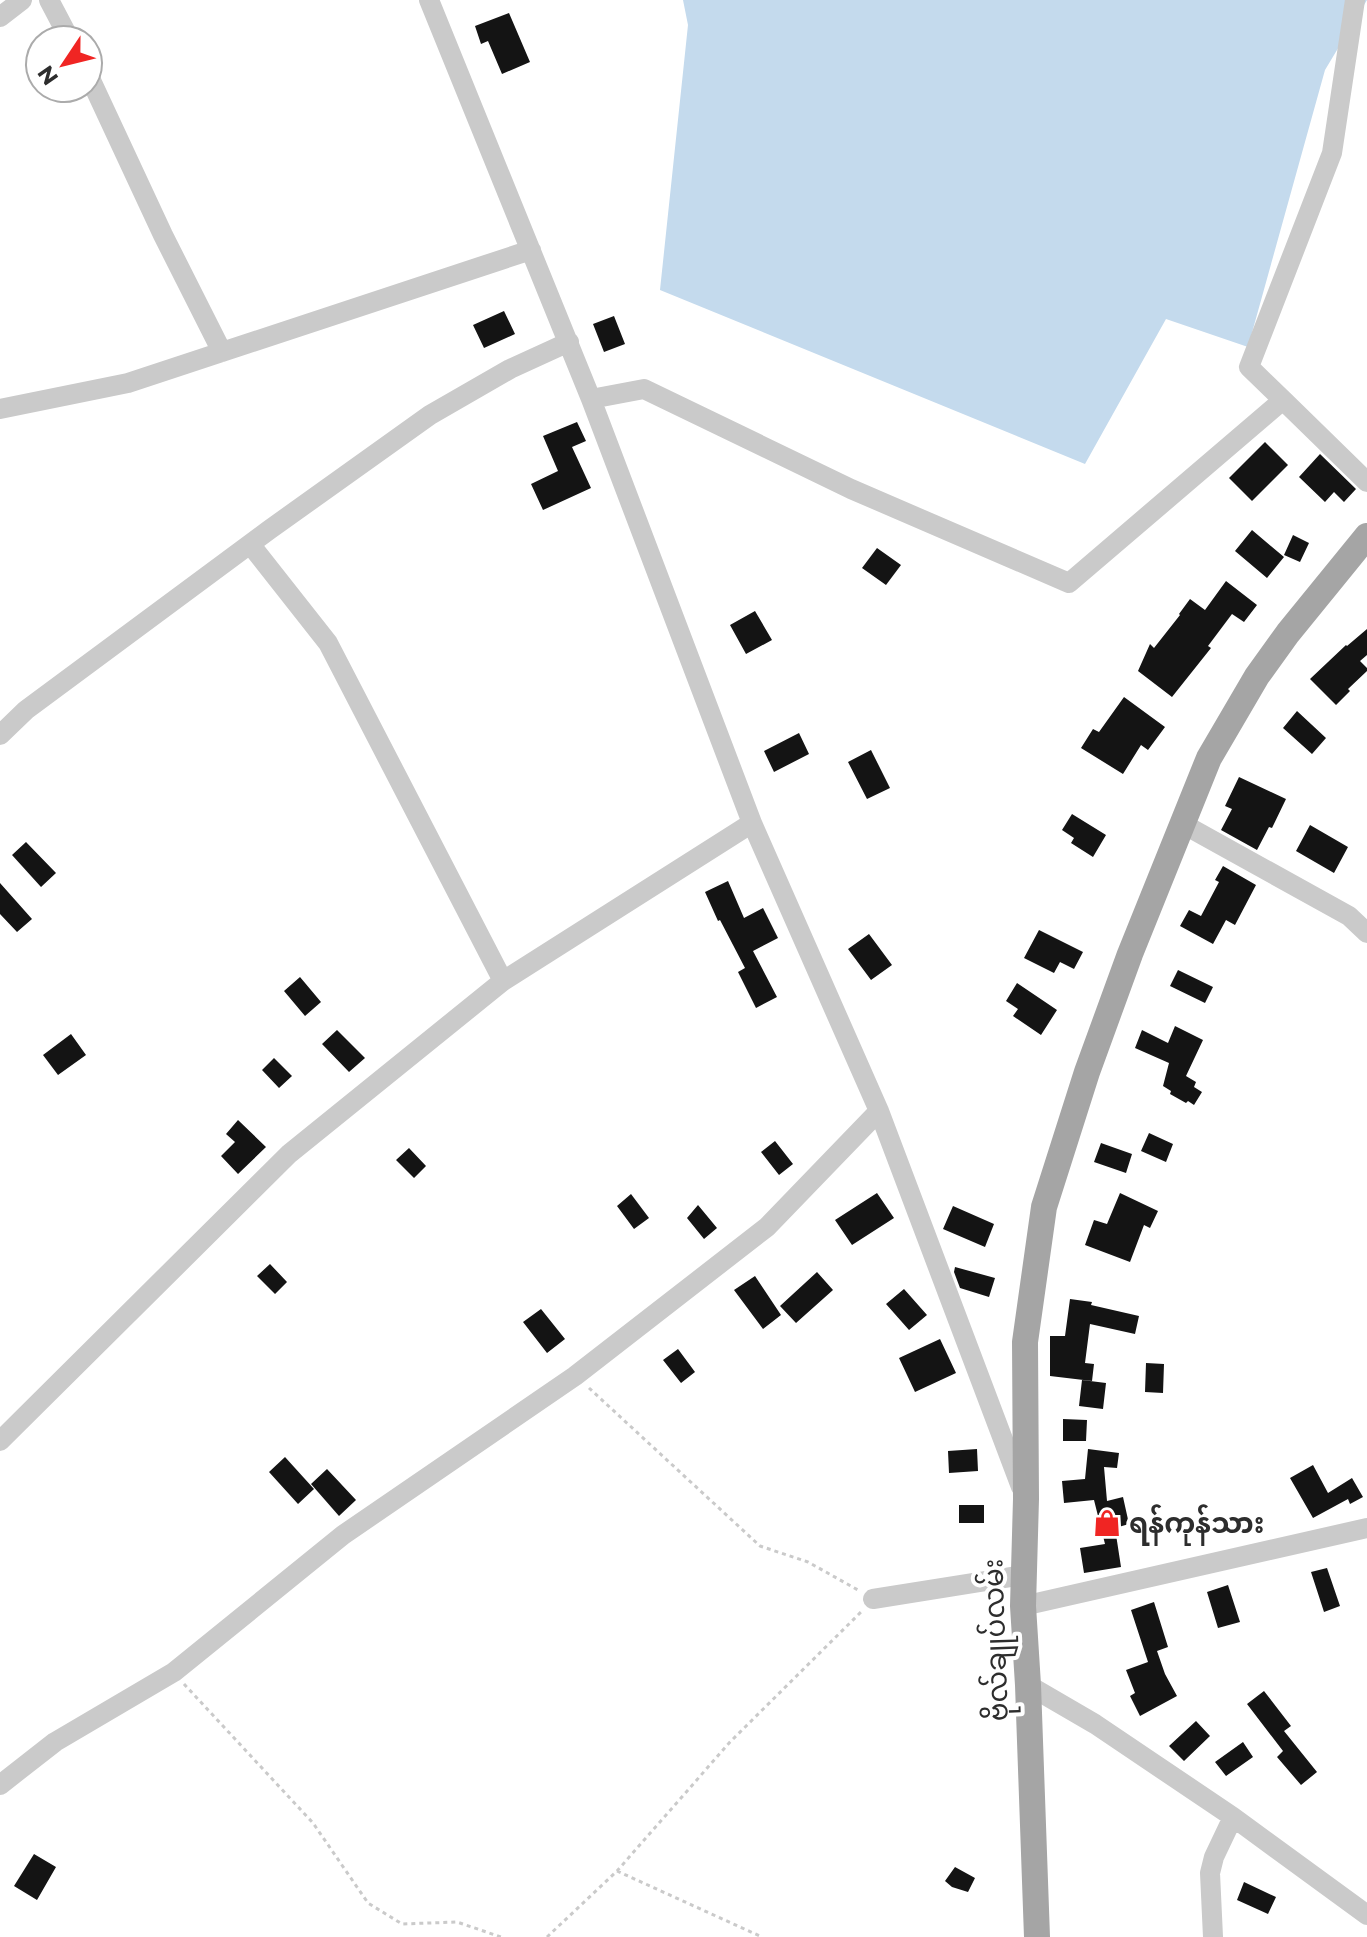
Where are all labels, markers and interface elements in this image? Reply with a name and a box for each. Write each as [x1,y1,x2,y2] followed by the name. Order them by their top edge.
[24,24,104,104] north arrow
[32,60,64,90] text: N
[1129,1504,1264,1546] place label: ရန်ကုန်သား
[1092,1508,1122,1538] shop icon: ရန်ကုန်သား
[974,1558,1021,1722] street label: ဗိုလ်ချုပ်လမ်း

